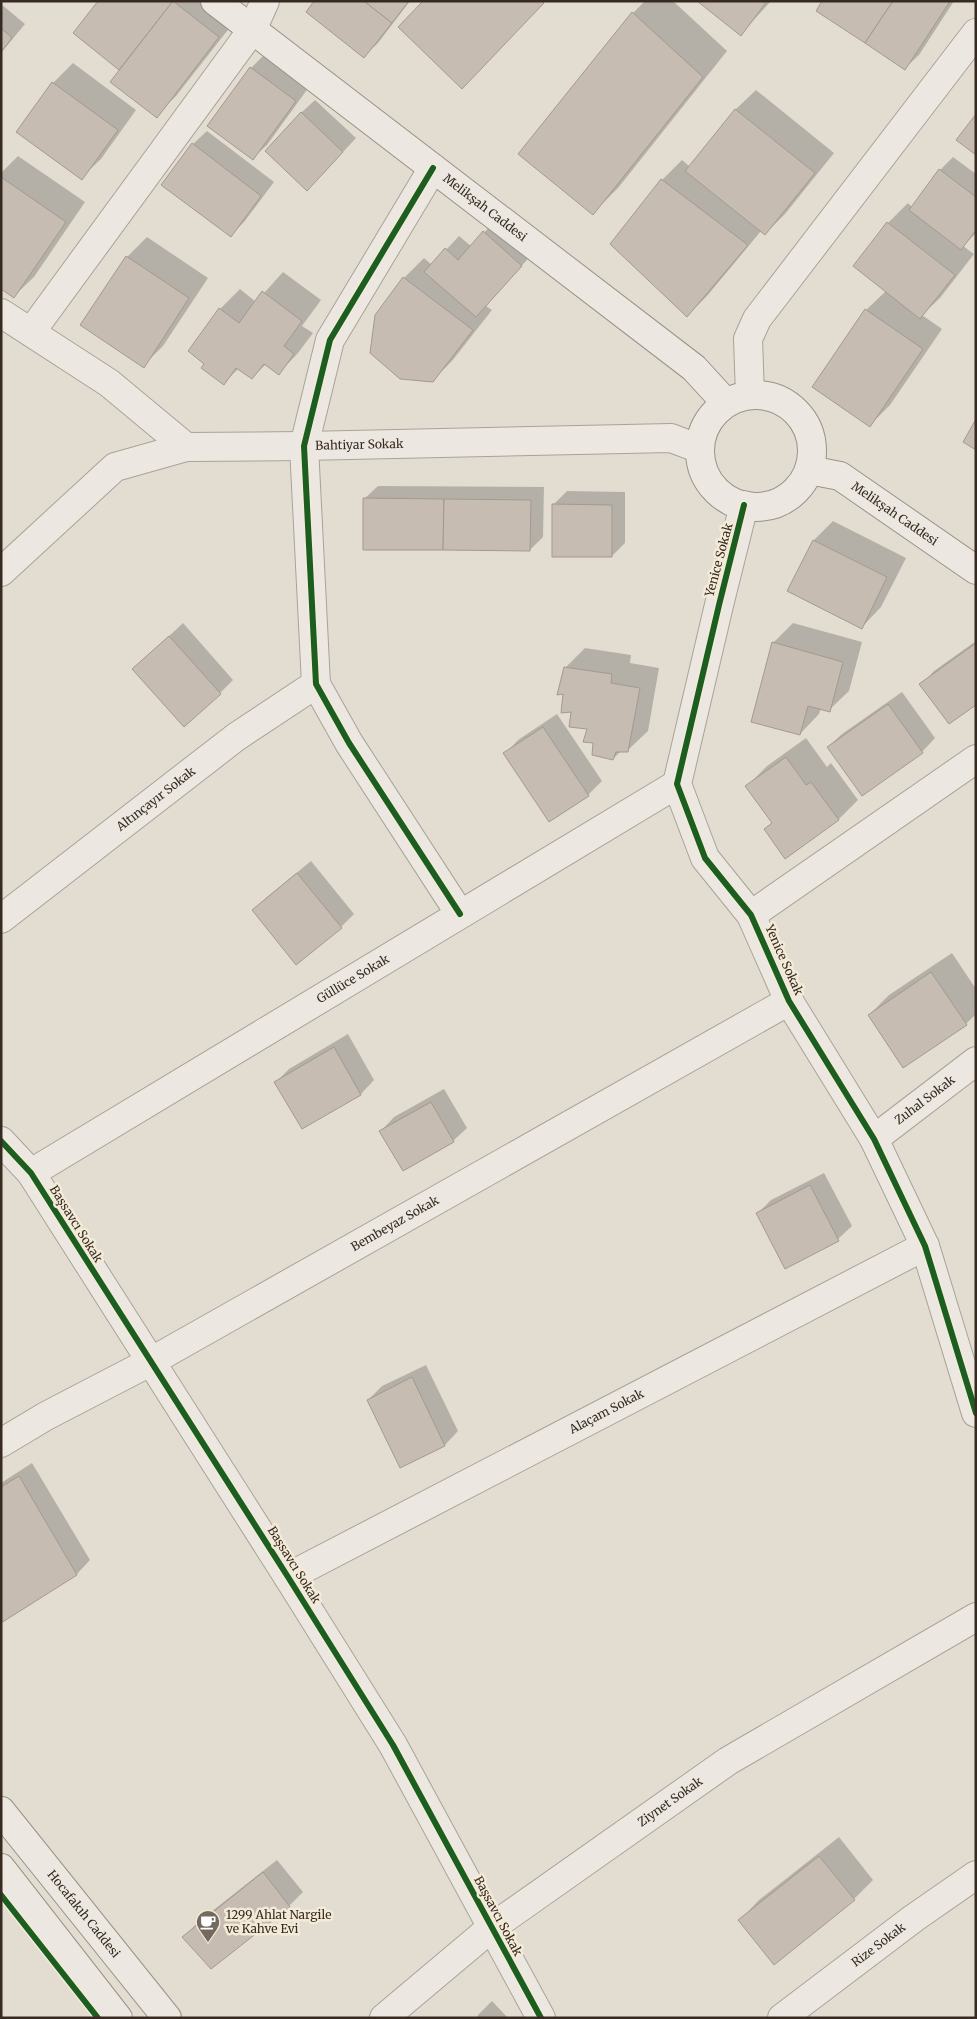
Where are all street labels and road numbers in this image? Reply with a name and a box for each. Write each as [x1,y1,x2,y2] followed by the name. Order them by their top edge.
[440,171,530,244] street label: Melikşah Caddesi
[315,436,404,453] street label: Bahtiyar Sokak
[849,478,941,548] street label: Melikşah Caddesi
[701,521,736,599] street label: Yenice Sokak
[112,763,199,835] street label: Altınçayır Sokak
[762,921,807,998] street label: Yenice Sokak
[314,951,392,1006] street label: Güllüce Sokak
[891,1072,958,1127] street label: Zuhal Sokak
[47,1182,106,1265] street label: Başsavcı Sokak
[348,1192,442,1254] street label: Bembeyaz Sokak
[566,1385,646,1437] street label: Alaçam Sokak
[265,1523,324,1606] street label: Başsavcı Sokak
[635,1773,706,1829] street label: Ziynet Sokak
[44,1867,124,1960] street label: Hocafakıh Caddesi
[471,1873,526,1959] street label: Başsavcı Sokak
[848,1919,908,1970] street label: Rize Sokak

